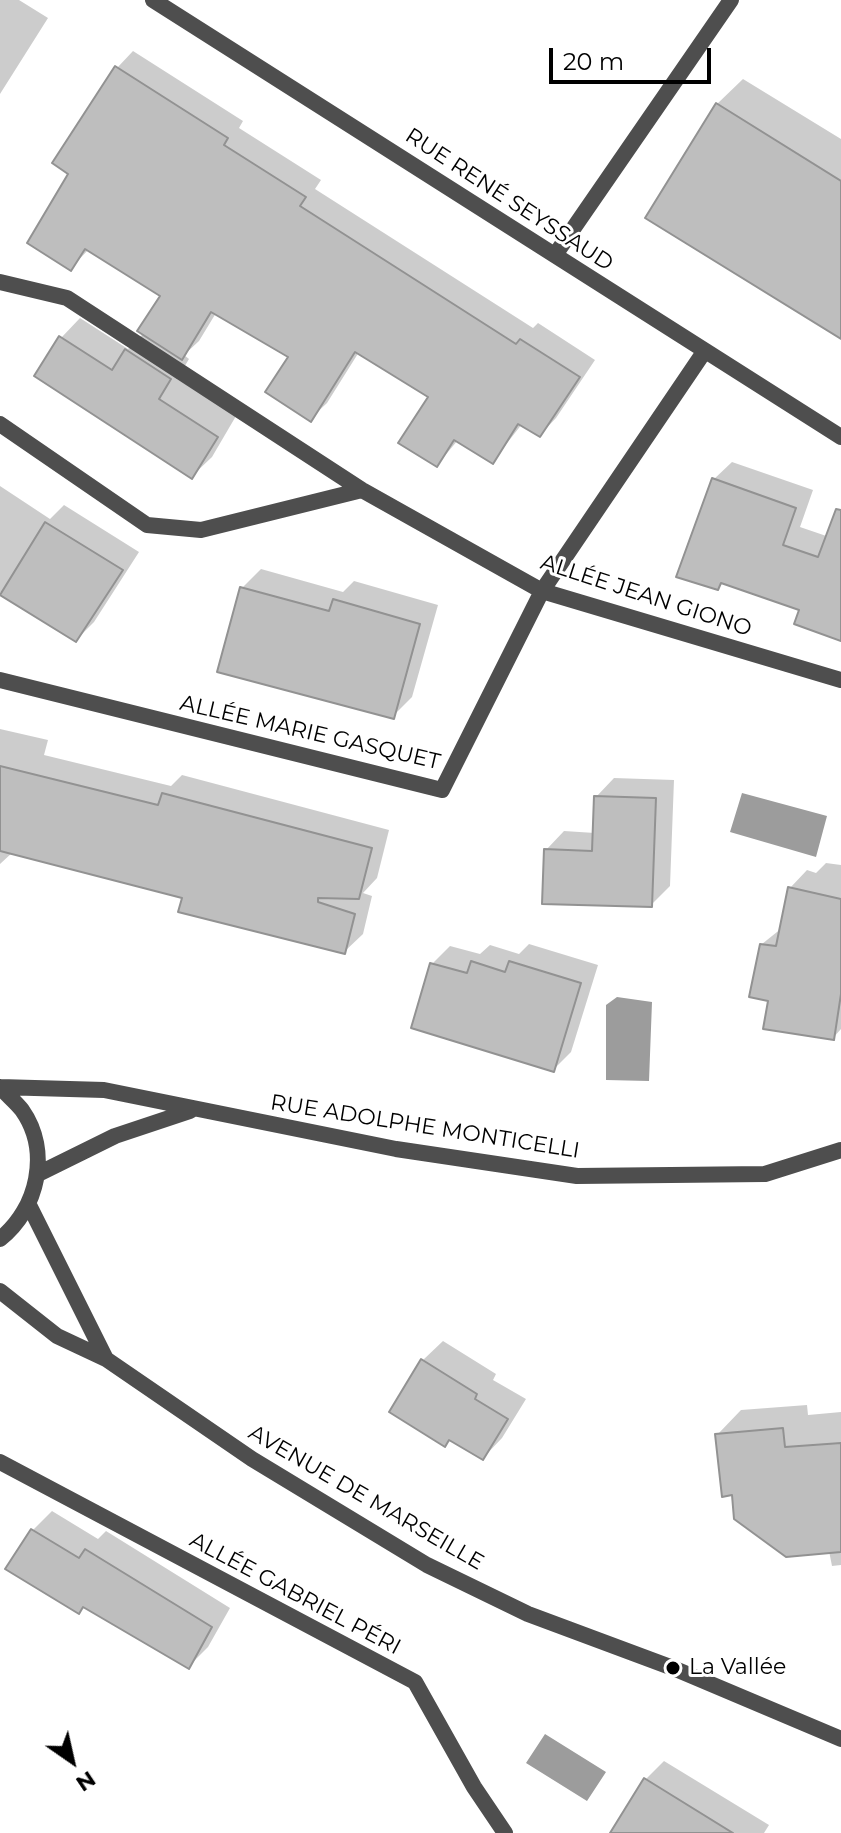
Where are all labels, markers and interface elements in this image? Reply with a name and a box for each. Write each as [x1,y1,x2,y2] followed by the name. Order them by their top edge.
[553,32,715,82] scale bar
[563,47,624,76] text: 20 m
[400,123,618,277] street label: RUE RENÉ SEYSSAUD
[537,549,755,643] street label: ALLÉE JEAN GIONO
[177,690,443,776] street label: ALLÉE MARIE GASQUET
[269,1090,581,1164] street label: RUE ADOLPHE MONTICELLI
[244,1420,488,1576] street label: AVENUE DE MARSEILLE
[185,1527,405,1661] street label: ALLÉE GABRIEL PÉRI
[689,1655,786,1681] place label: La Vallée
[664,1659,682,1677] marker: La Vallée
[32,1721,112,1801] north arrow
[71,1765,101,1797] text: N

